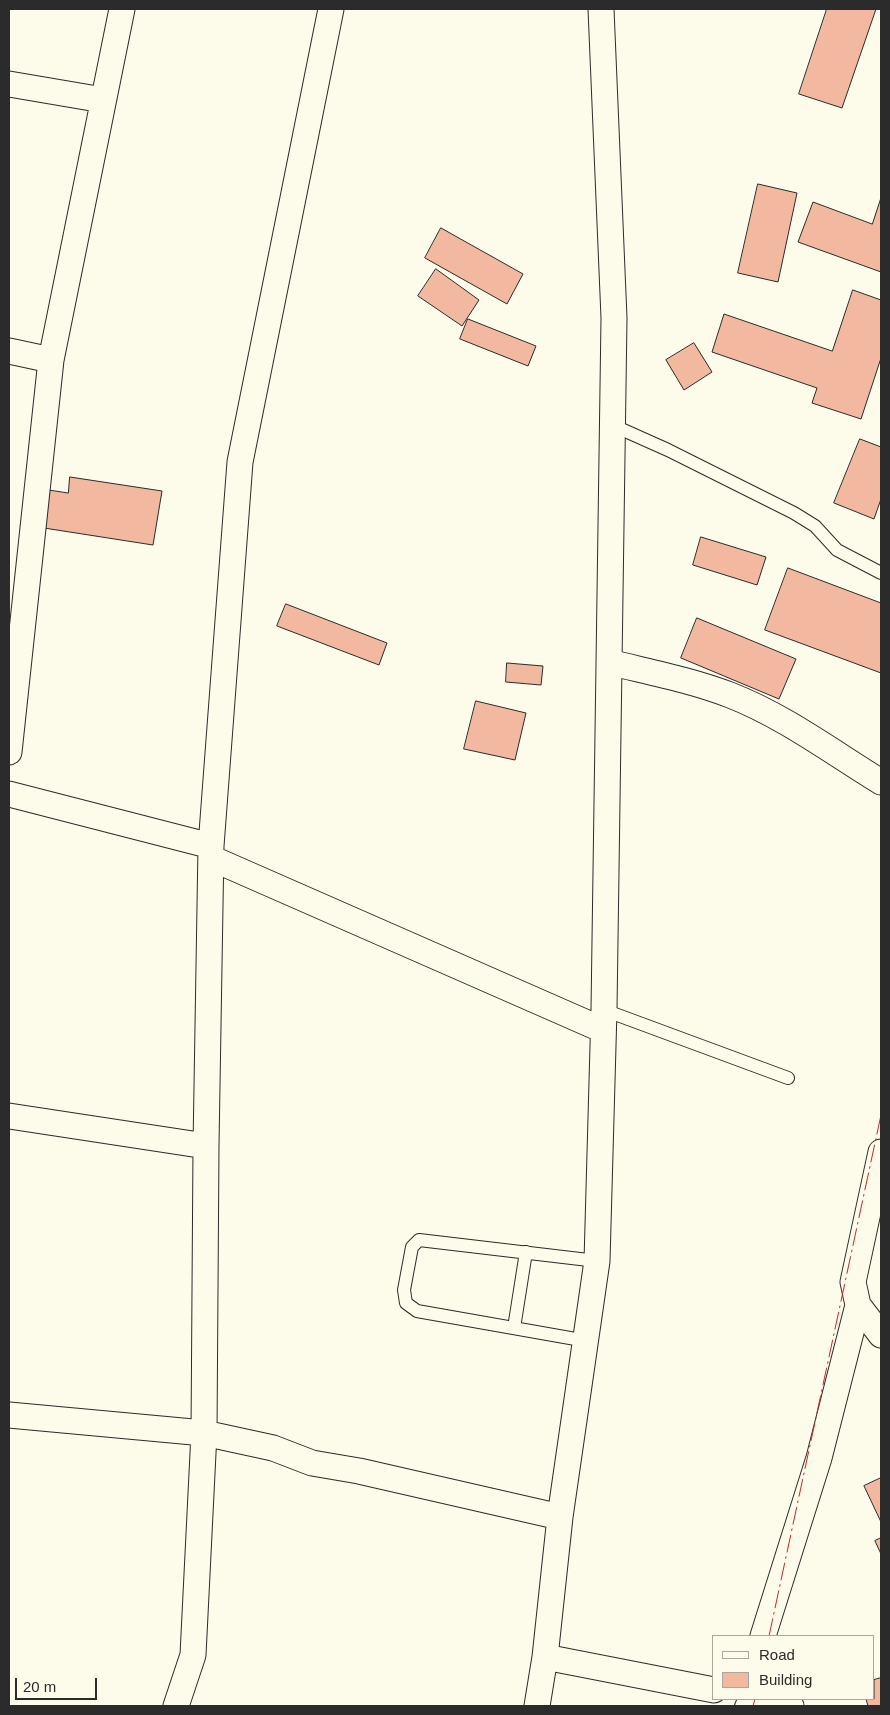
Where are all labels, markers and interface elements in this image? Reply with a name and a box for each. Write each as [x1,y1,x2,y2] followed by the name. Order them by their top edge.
[712,1635,875,1700] legend
[759,1646,795,1663] text: Road
[18,1668,100,1700] scale bar
[759,1671,812,1688] text: Building
[23,1678,56,1695] text: 20 m

